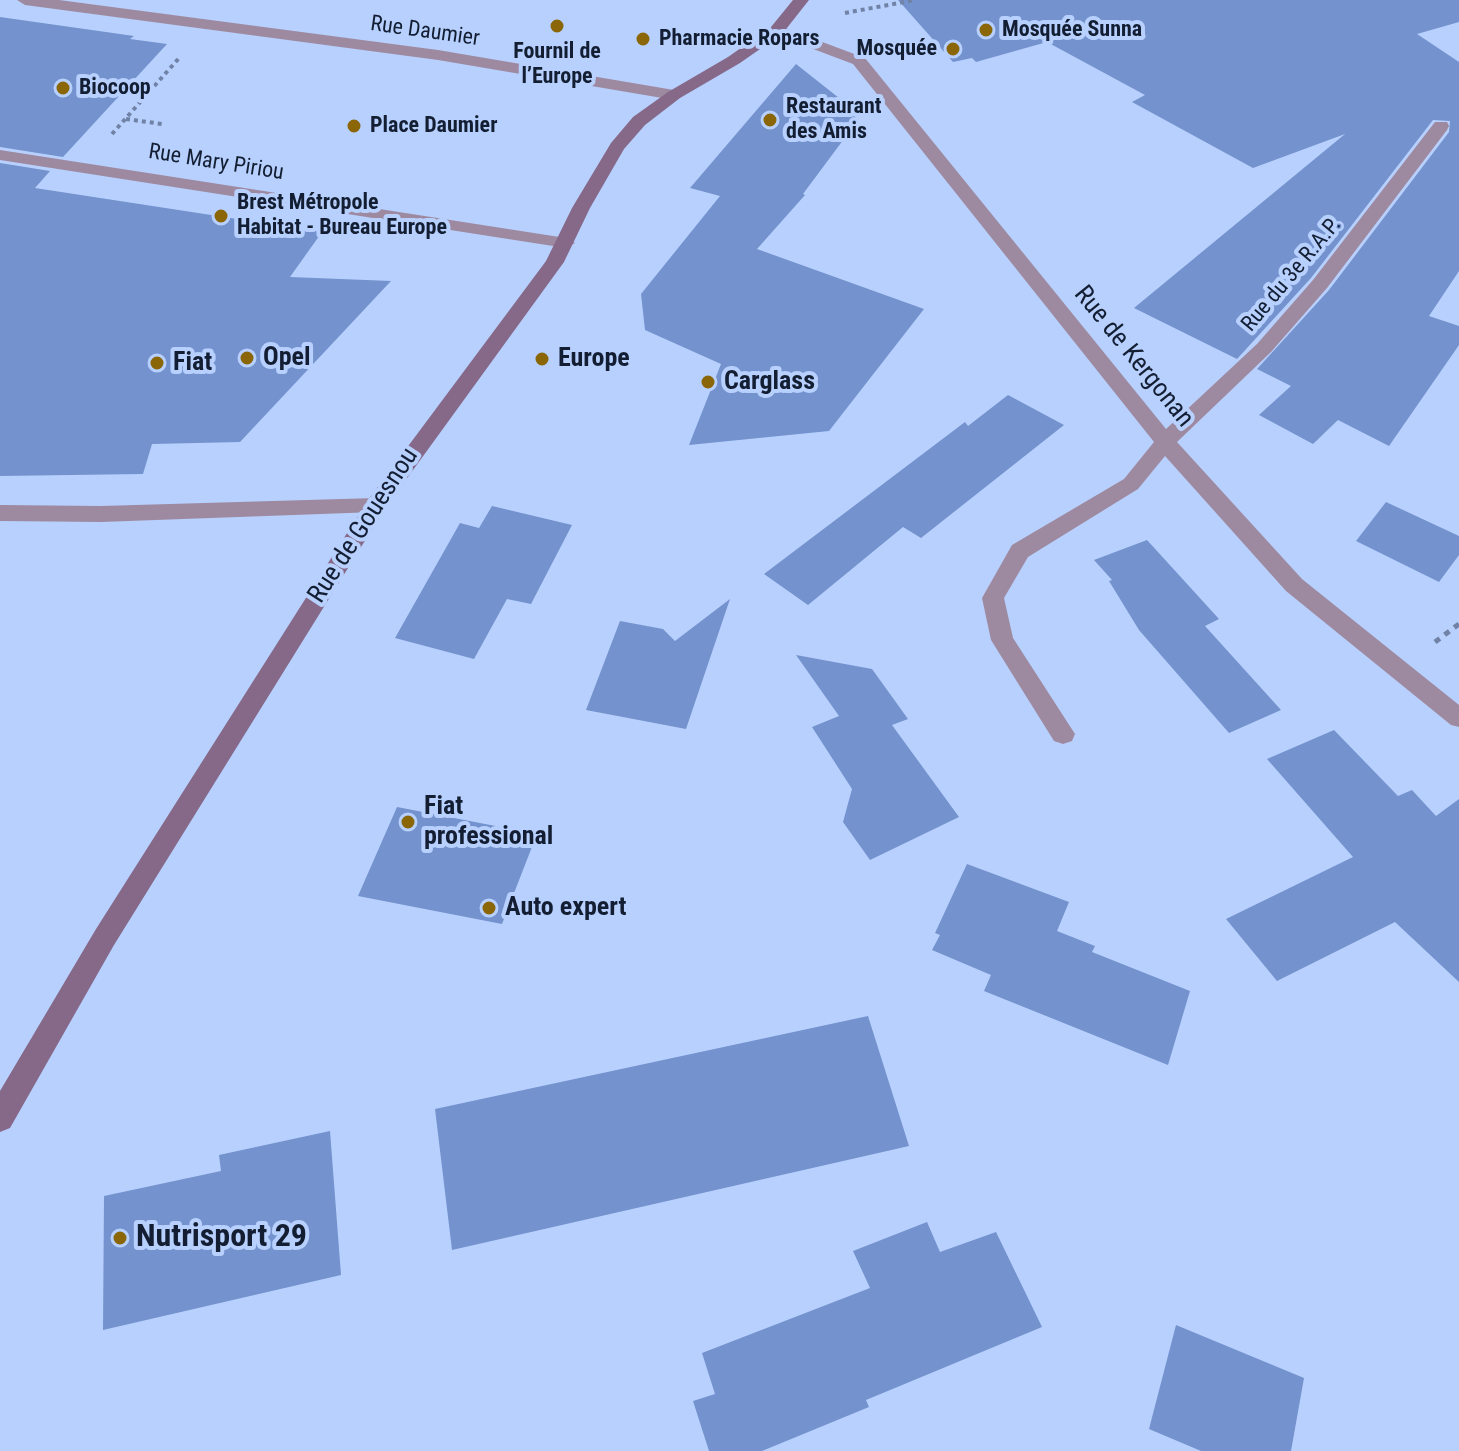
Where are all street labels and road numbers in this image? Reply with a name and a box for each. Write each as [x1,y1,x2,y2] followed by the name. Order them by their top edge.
[369,11,481,53] street label: Rue Daumier
[146,139,286,187] street label: Rue Mary Piriou
[1237,213,1347,337] street label: Rue du 3e R.A.P.
[1067,280,1199,434] street label: Rue de Kergonan
[302,443,426,609] street label: Rue de Gouesnou

